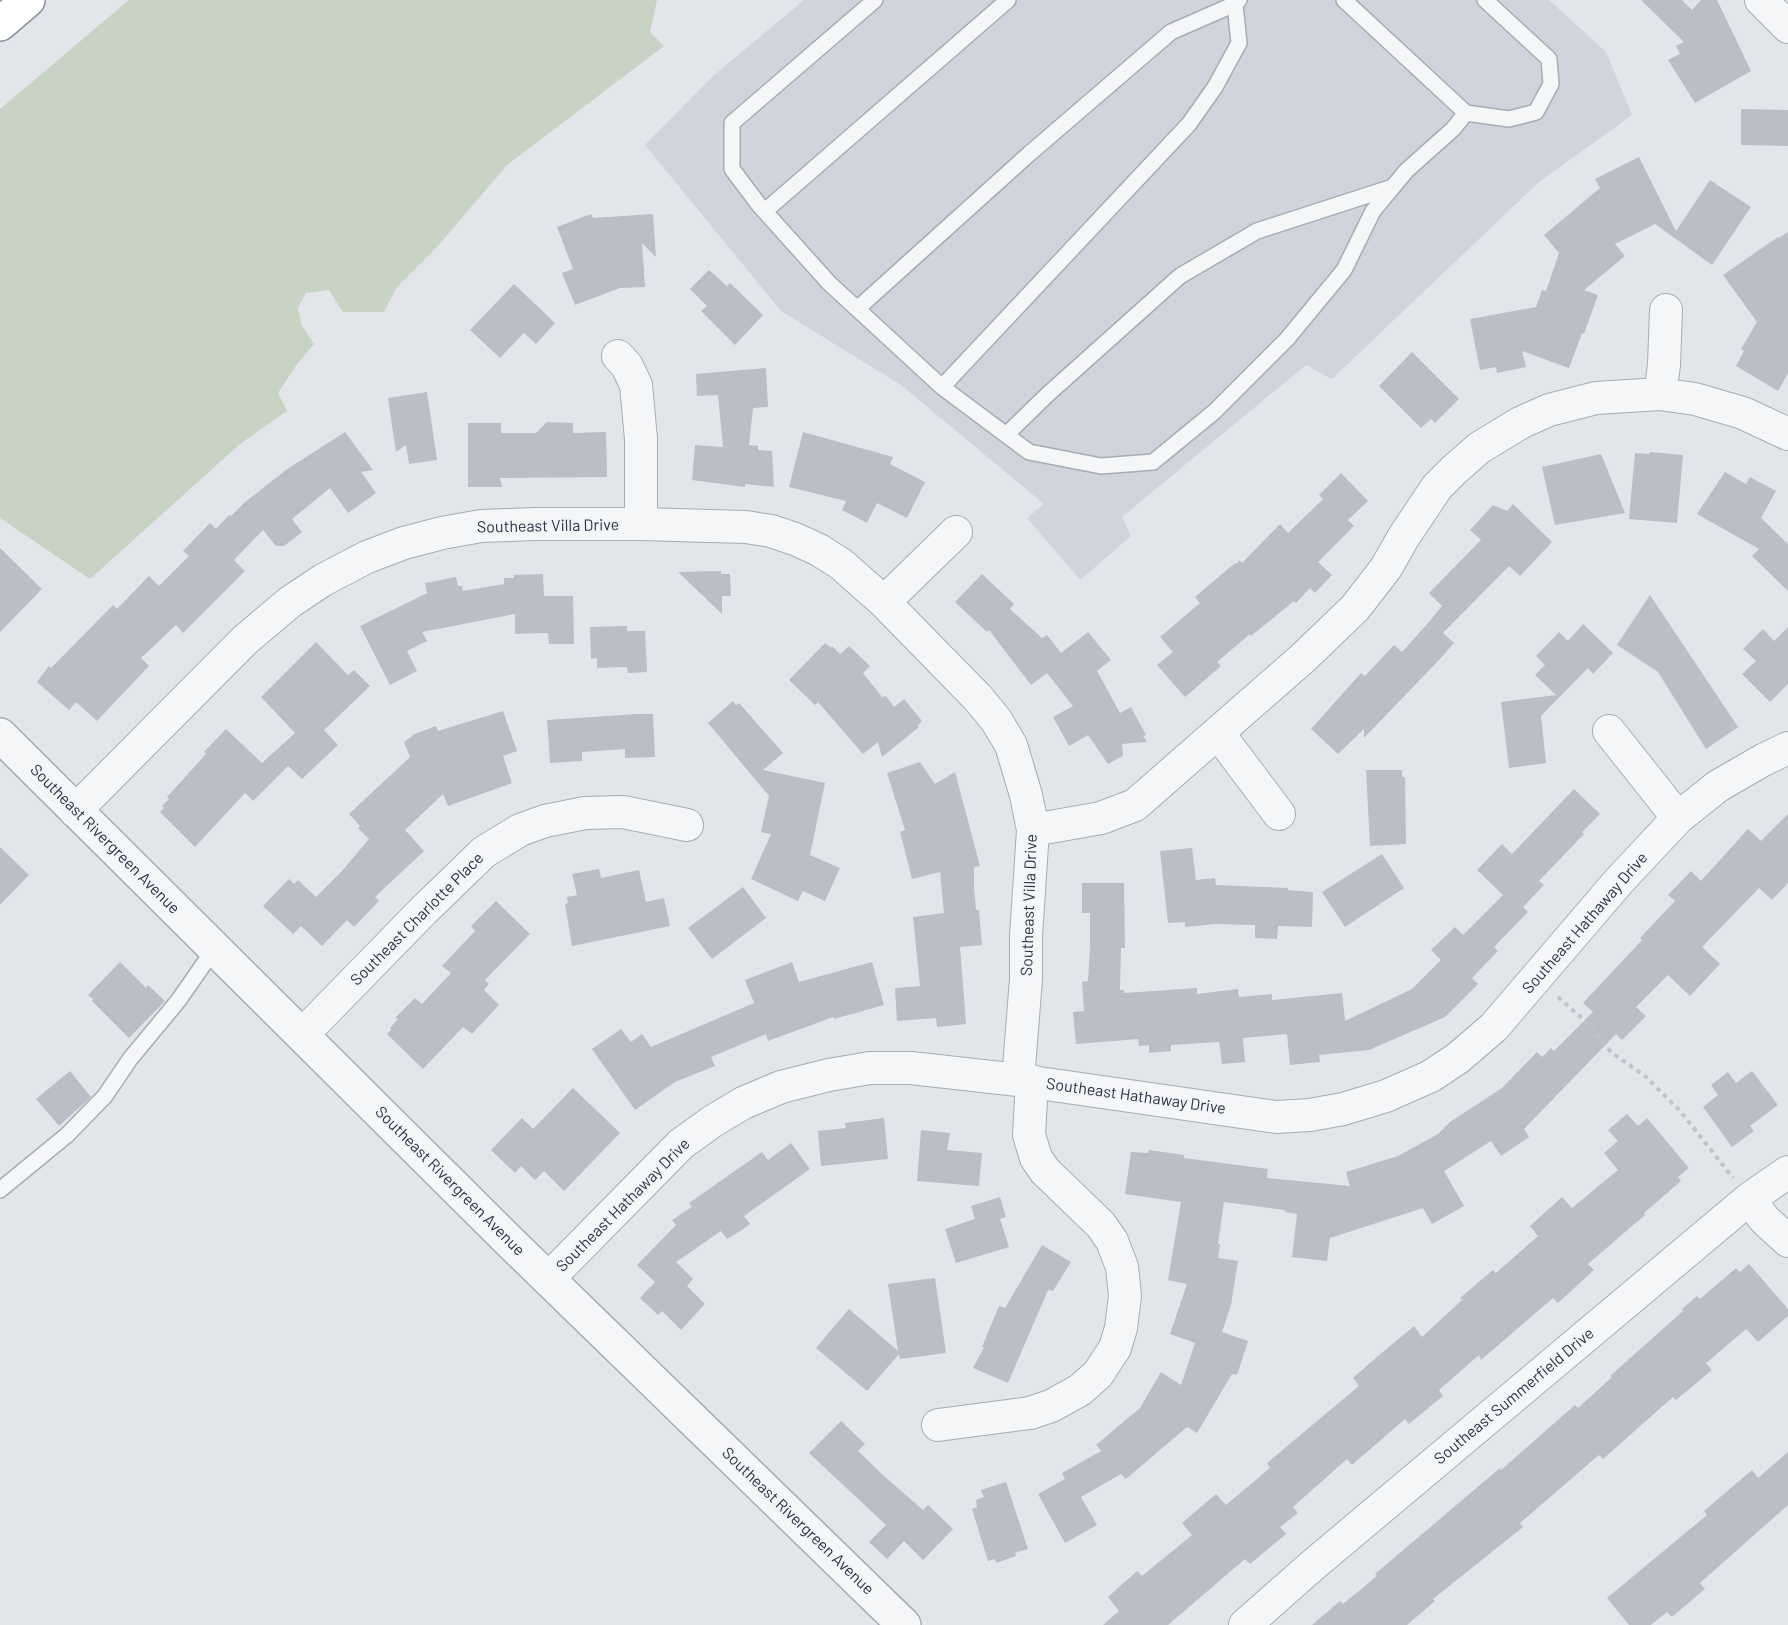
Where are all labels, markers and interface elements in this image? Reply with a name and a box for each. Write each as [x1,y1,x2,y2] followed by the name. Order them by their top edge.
[477,515,619,537] street label: Southeast Villa Drive
[26,760,184,918] street label: Southeast Rivergreen Avenue
[1017,834,1041,976] street label: Southeast Villa Drive
[346,848,488,990] street label: Southeast Charlotte Place
[1518,848,1652,998] street label: Southeast Hathaway Drive
[1045,1074,1227,1118] street label: Southeast Hathaway Drive
[371,1102,529,1260] street label: Southeast Rivergreen Avenue
[552,1134,694,1276] street label: Southeast Hathaway Drive
[1430,1324,1598,1468] street label: Southeast Summerfield Drive
[718,1443,878,1599] street label: Southeast Rivergreen Avenue

